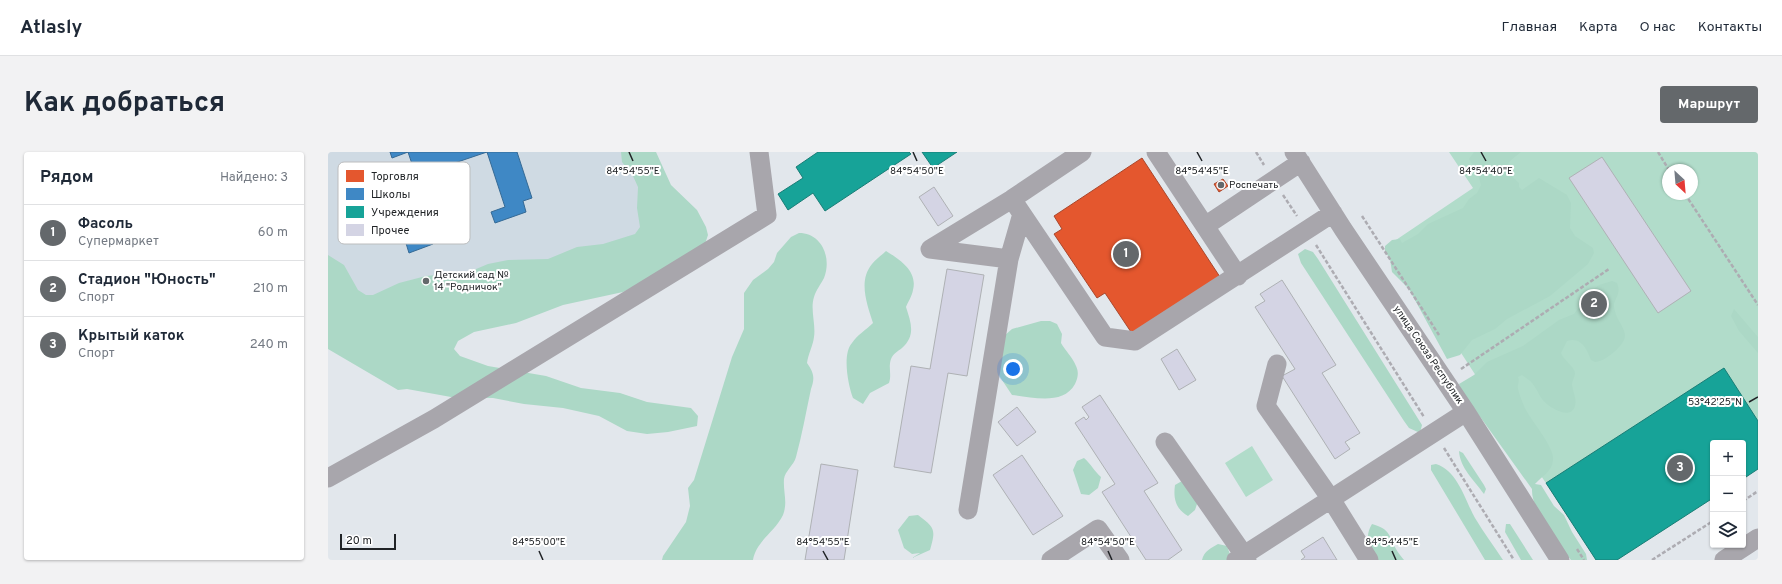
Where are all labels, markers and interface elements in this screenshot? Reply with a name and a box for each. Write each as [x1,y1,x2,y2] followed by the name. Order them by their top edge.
[20,16,82,40] text: Atlasly
[1502,19,1557,36] text: Главная
[1579,19,1617,36] text: Карта
[1639,19,1676,36] text: О нас
[1698,19,1762,36] text: Контакты
[24,86,225,122] text: Как добраться
[1660,86,1758,123] button: Маршрут
[338,162,470,244] legend
[1662,164,1698,200] north arrow
[606,165,660,178] text: 84°54'55"E
[890,165,944,178] text: 84°54'50"E
[1175,165,1229,178] text: 84°54'45"E
[1459,165,1513,178] text: 84°54'40"E
[40,167,93,189] text: Рядом
[220,170,288,186] text: Найдено: 3
[371,170,419,184] text: Торговля
[1229,179,1278,192] place label: Роспечать
[1216,180,1226,190] marker: Роспечать
[371,188,410,202] text: Школы
[371,206,439,220] text: Учреждения
[78,215,133,234] text: Фасоль
[371,224,409,238] text: Прочее
[50,225,56,241] text: 1
[258,225,288,241] text: 60 m
[78,234,159,250] text: Супермаркет
[1113,239,1139,269] pin: 1
[434,269,509,294] place label: Детский сад № 14 "Родничок"
[78,271,216,290] text: Стадион "Юность"
[421,276,431,286] marker: Детский сад № 14 "Родничок"
[49,281,57,297] text: 2
[253,281,288,297] text: 210 m
[1581,289,1607,319] pin: 2
[78,290,115,306] text: Спорт
[1390,303,1466,407] street label: улица Союза Республик
[78,327,185,346] text: Крытый каток
[49,337,57,353] text: 3
[250,337,288,353] text: 240 m
[78,346,115,362] text: Спорт
[1003,359,1023,379] your location
[1688,396,1742,409] text: 53°42'25"N
[1710,440,1746,548] map controls
[1710,440,1746,476] button: +
[1667,453,1693,483] pin: 3
[1710,476,1746,512] button: −
[1710,512,1746,548] button: layers
[340,532,396,551] scale bar
[346,534,372,548] text: 20 m
[512,536,566,549] text: 84°55'00"E
[796,536,850,549] text: 84°54'55"E
[1081,536,1135,549] text: 84°54'50"E
[1365,536,1419,549] text: 84°54'45"E

